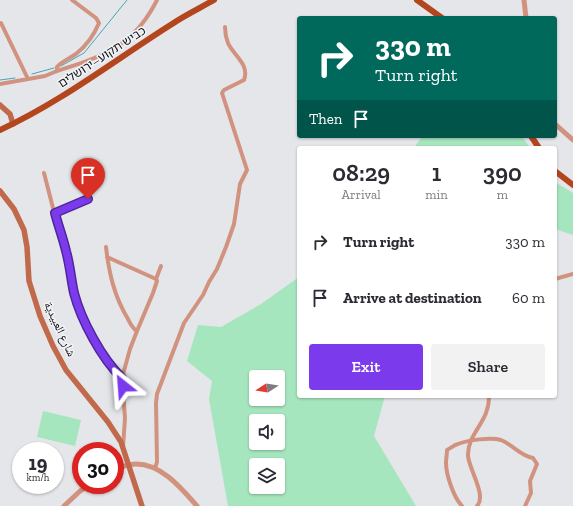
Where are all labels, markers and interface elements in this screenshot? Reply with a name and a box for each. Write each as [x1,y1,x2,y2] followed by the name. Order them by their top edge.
[56,23,148,91] street label: כביש תקוע–ירושלים
[375,30,451,63] text: 330 m
[309,32,361,84] icon: right
[375,64,457,86] text: Turn right
[350,108,372,130] icon: arrive
[309,110,342,128] text: Then
[71,158,105,199] pin
[332,158,390,187] text: 08:29
[432,158,441,187] text: 1
[483,158,522,187] text: 390
[77,164,99,186] icon: arrive
[342,187,381,202] text: Arrival
[425,187,448,202] text: min
[497,187,508,202] text: m
[309,231,331,253] icon: right
[343,233,414,251] text: Turn right
[505,233,545,251] text: 330 m
[309,287,331,309] icon: arrive
[343,289,482,307] text: Arrive at destination
[512,289,545,307] text: 60 m
[40,299,79,359] street label: شارع العبيدية
[309,344,423,390] button: Exit
[431,344,545,390] button: Share
[102,365,144,407] position arrow
[249,370,285,406] north arrow
[249,370,285,494] map controls
[249,414,285,450] button: sound
[72,442,124,494] speed limit sign: 30
[29,451,47,475] text: 19
[249,458,285,494] button: layers
[27,472,49,484] text: km/h

